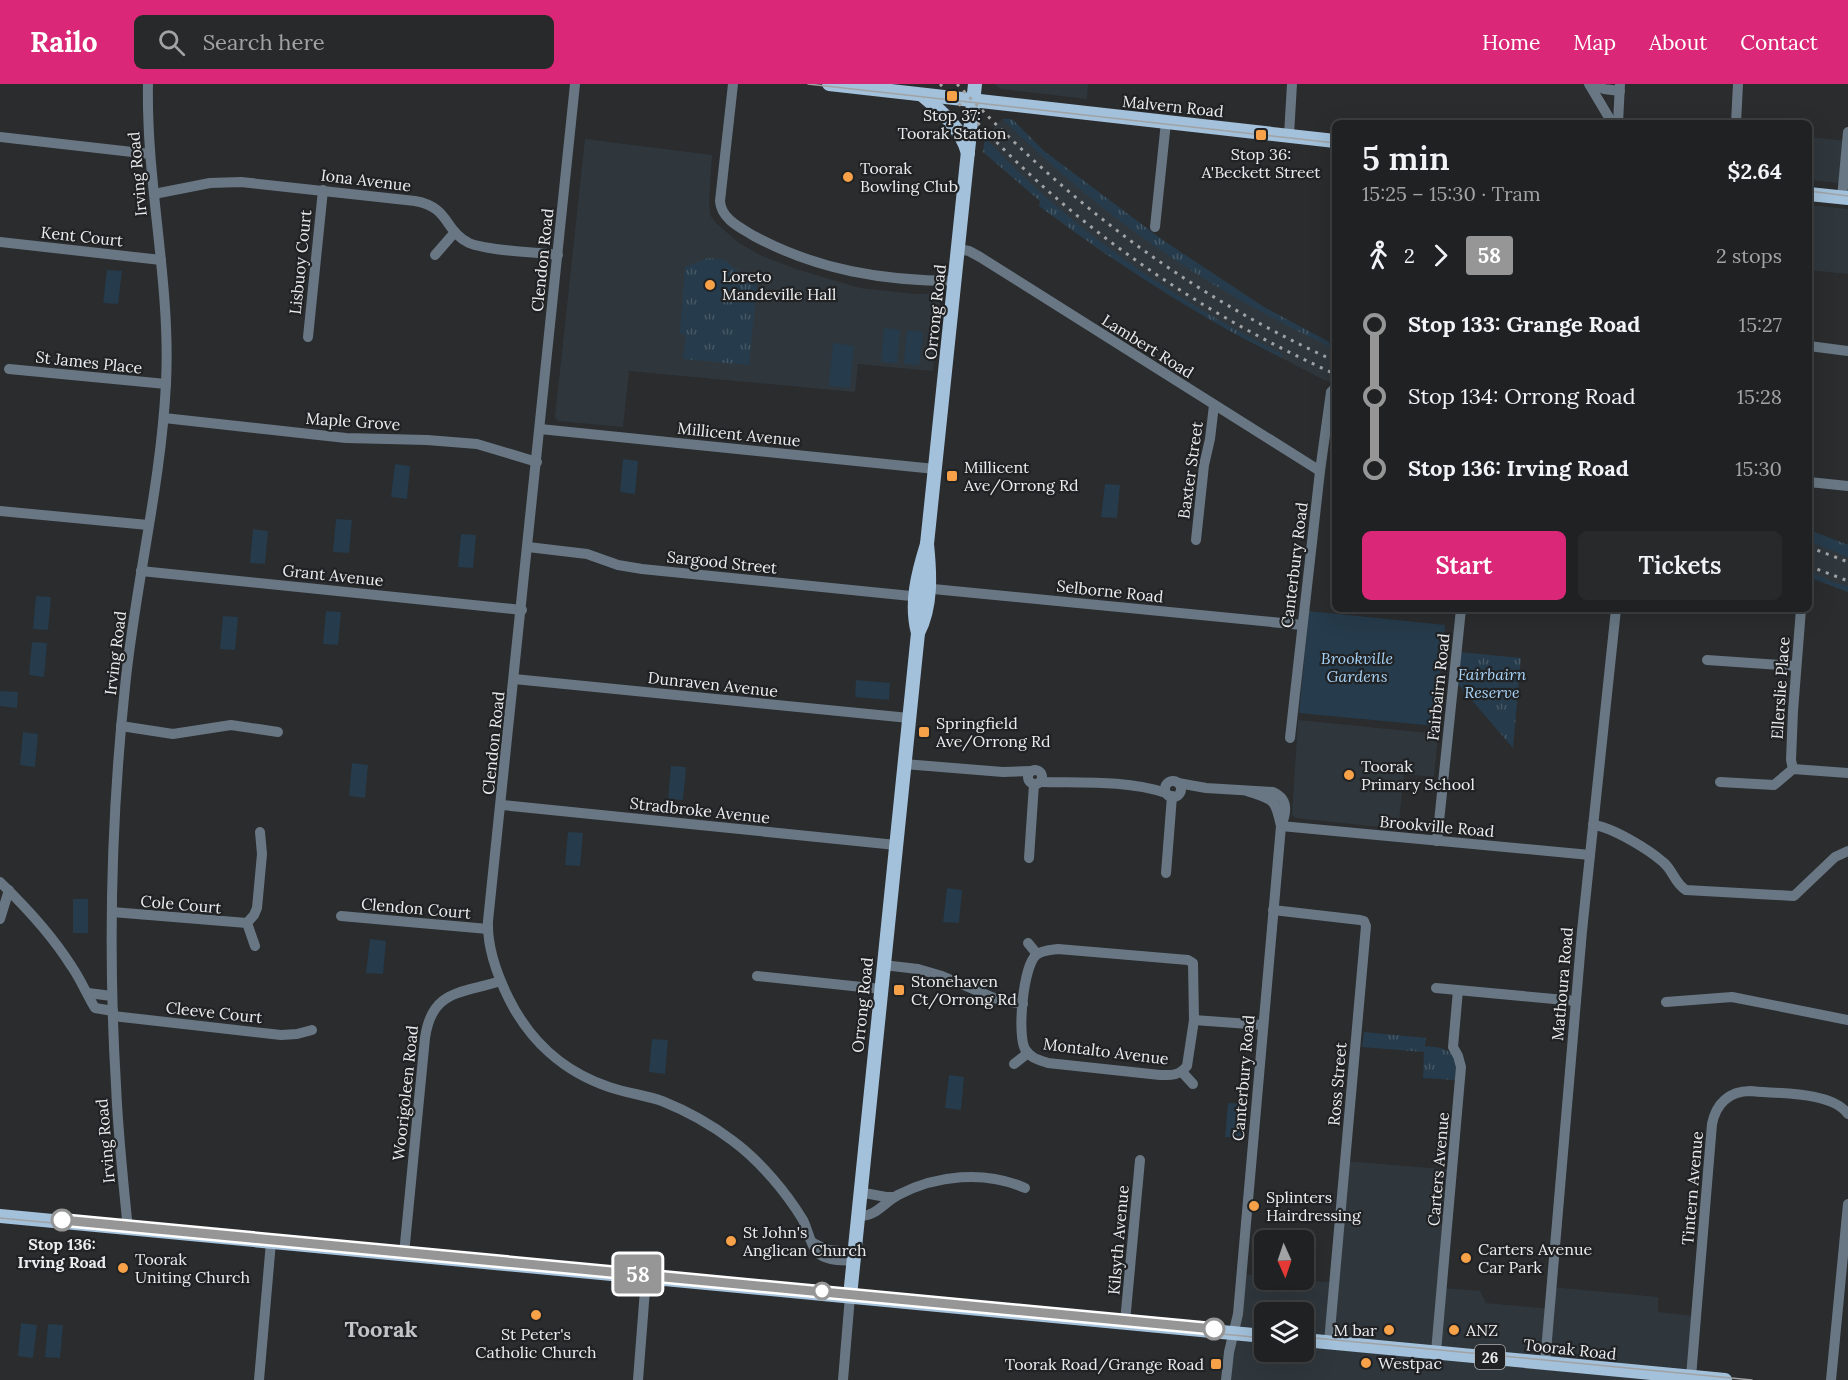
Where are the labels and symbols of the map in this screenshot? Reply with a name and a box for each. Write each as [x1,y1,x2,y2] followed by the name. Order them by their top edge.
[945,89,959,103] marker: Stop 37: Toorak Station
[1121,91,1225,121] street label: Malvern Road
[897,105,1007,143] place label: Stop 37: Toorak Station
[1254,128,1268,142] marker: Stop 36: A'Beckett Street
[123,130,151,217] street label: Irving Road
[1201,144,1321,182] place label: Stop 36: A'Beckett Street
[860,158,958,196] place label: Toorak Bowling Club
[320,165,413,196] street label: Iona Avenue
[841,170,855,184] marker: Toorak Bowling Club
[527,207,557,313] street label: Clendon Road
[285,208,316,315] street label: Lisbuoy Court
[40,222,125,250] street label: Kent Court
[920,263,950,361] street label: Orrong Road
[722,266,836,304] place label: Loreto Mandeville Hall
[703,278,717,292] marker: Loreto Mandeville Hall
[1098,310,1198,382] street label: Lambert Road
[35,346,144,378] street label: St James Place
[305,408,401,434] street label: Maple Grove
[676,418,802,450] street label: Millicent Avenue
[1173,419,1207,520] street label: Baxter Street
[963,457,1079,496] place label: Millicent Ave/Orrong Rd
[945,469,959,483] marker: Millicent Ave/Orrong Rd
[1276,501,1312,629] street label: Canterbury Road
[666,546,779,578] street label: Sargood Street
[281,560,385,590] street label: Grant Avenue
[1056,575,1165,607] street label: Selborne Road
[100,609,130,696] street label: Irving Road
[1422,632,1454,742] street label: Fairbairn Road
[1766,636,1794,740] street label: Ellerslie Place
[1321,648,1394,686] park label: Brookville Gardens
[1458,664,1526,702] park label: Fairbairn Reserve
[647,667,779,701] street label: Dunraven Avenue
[478,690,508,796] street label: Clendon Road
[935,713,1051,752] place label: Springfield Ave/Orrong Rd
[917,725,931,739] marker: Springfield Ave/Orrong Rd
[1361,756,1475,794] place label: Toorak Primary School
[1342,768,1356,782] marker: Toorak Primary School
[629,793,771,827] street label: Stradbroke Avenue
[1379,811,1496,841] street label: Brookville Road
[140,891,223,918] street label: Cole Court
[360,893,473,923] street label: Clendon Court
[1547,926,1577,1042] street label: Mathoura Road
[847,956,877,1054] street label: Orrong Road
[911,971,1017,1010] place label: Stonehaven Ct/Orrong Rd
[892,983,906,997] marker: Stonehaven Ct/Orrong Rd
[165,997,264,1027] street label: Cleeve Court
[1228,1014,1259,1142] street label: Canterbury Road
[388,1024,422,1162] street label: Woorigoleen Road
[1042,1033,1170,1069] street label: Montalto Avenue
[1323,1041,1351,1127] street label: Ross Street
[91,1097,119,1184] street label: Irving Road
[1423,1111,1453,1227] street label: Carters Avenue
[1677,1130,1707,1246] street label: Tintern Avenue
[1103,1184,1133,1296] street label: Kilsyth Avenue
[1266,1187,1362,1225] place label: Splinters Hairdressing
[1247,1199,1261,1213] marker: Splinters Hairdressing
[51,1209,73,1231] marker: Stop 136: Irving Road
[742,1222,867,1260] place label: St John's Anglican Church
[1254,1230,1314,1290] north arrow
[18,1234,107,1272] place label: Stop 136: Irving Road
[724,1234,738,1248] marker: St John's Anglican Church
[1478,1239,1593,1277] place label: Carters Avenue Car Park
[135,1249,251,1287] place label: Toorak Uniting Church
[1459,1251,1473,1265] marker: Carters Avenue Car Park
[611,1254,665,1294] line badge: 58
[116,1261,130,1275] marker: Toorak Uniting Church
[813,1282,831,1300] unlabelled marker
[529,1308,543,1322] marker: St Peter's Catholic Church
[344,1315,418,1343] district label: Toorak
[1203,1318,1225,1340] unlabelled marker
[1334,1320,1377,1340] place label: M bar
[1465,1320,1498,1340] place label: ANZ
[1382,1323,1396,1337] marker: M bar
[1447,1323,1461,1337] marker: ANZ
[475,1324,597,1362] place label: St Peter's Catholic Church
[1523,1334,1618,1364] street label: Toorak Road
[1475,1345,1505,1369] road number: 26
[1378,1353,1442,1373] place label: Westpac
[1005,1354,1204,1375] place label: Toorak Road/Grange Road
[1359,1356,1373,1370] marker: Westpac
[1209,1357,1223,1371] marker: Toorak Road/Grange Road

